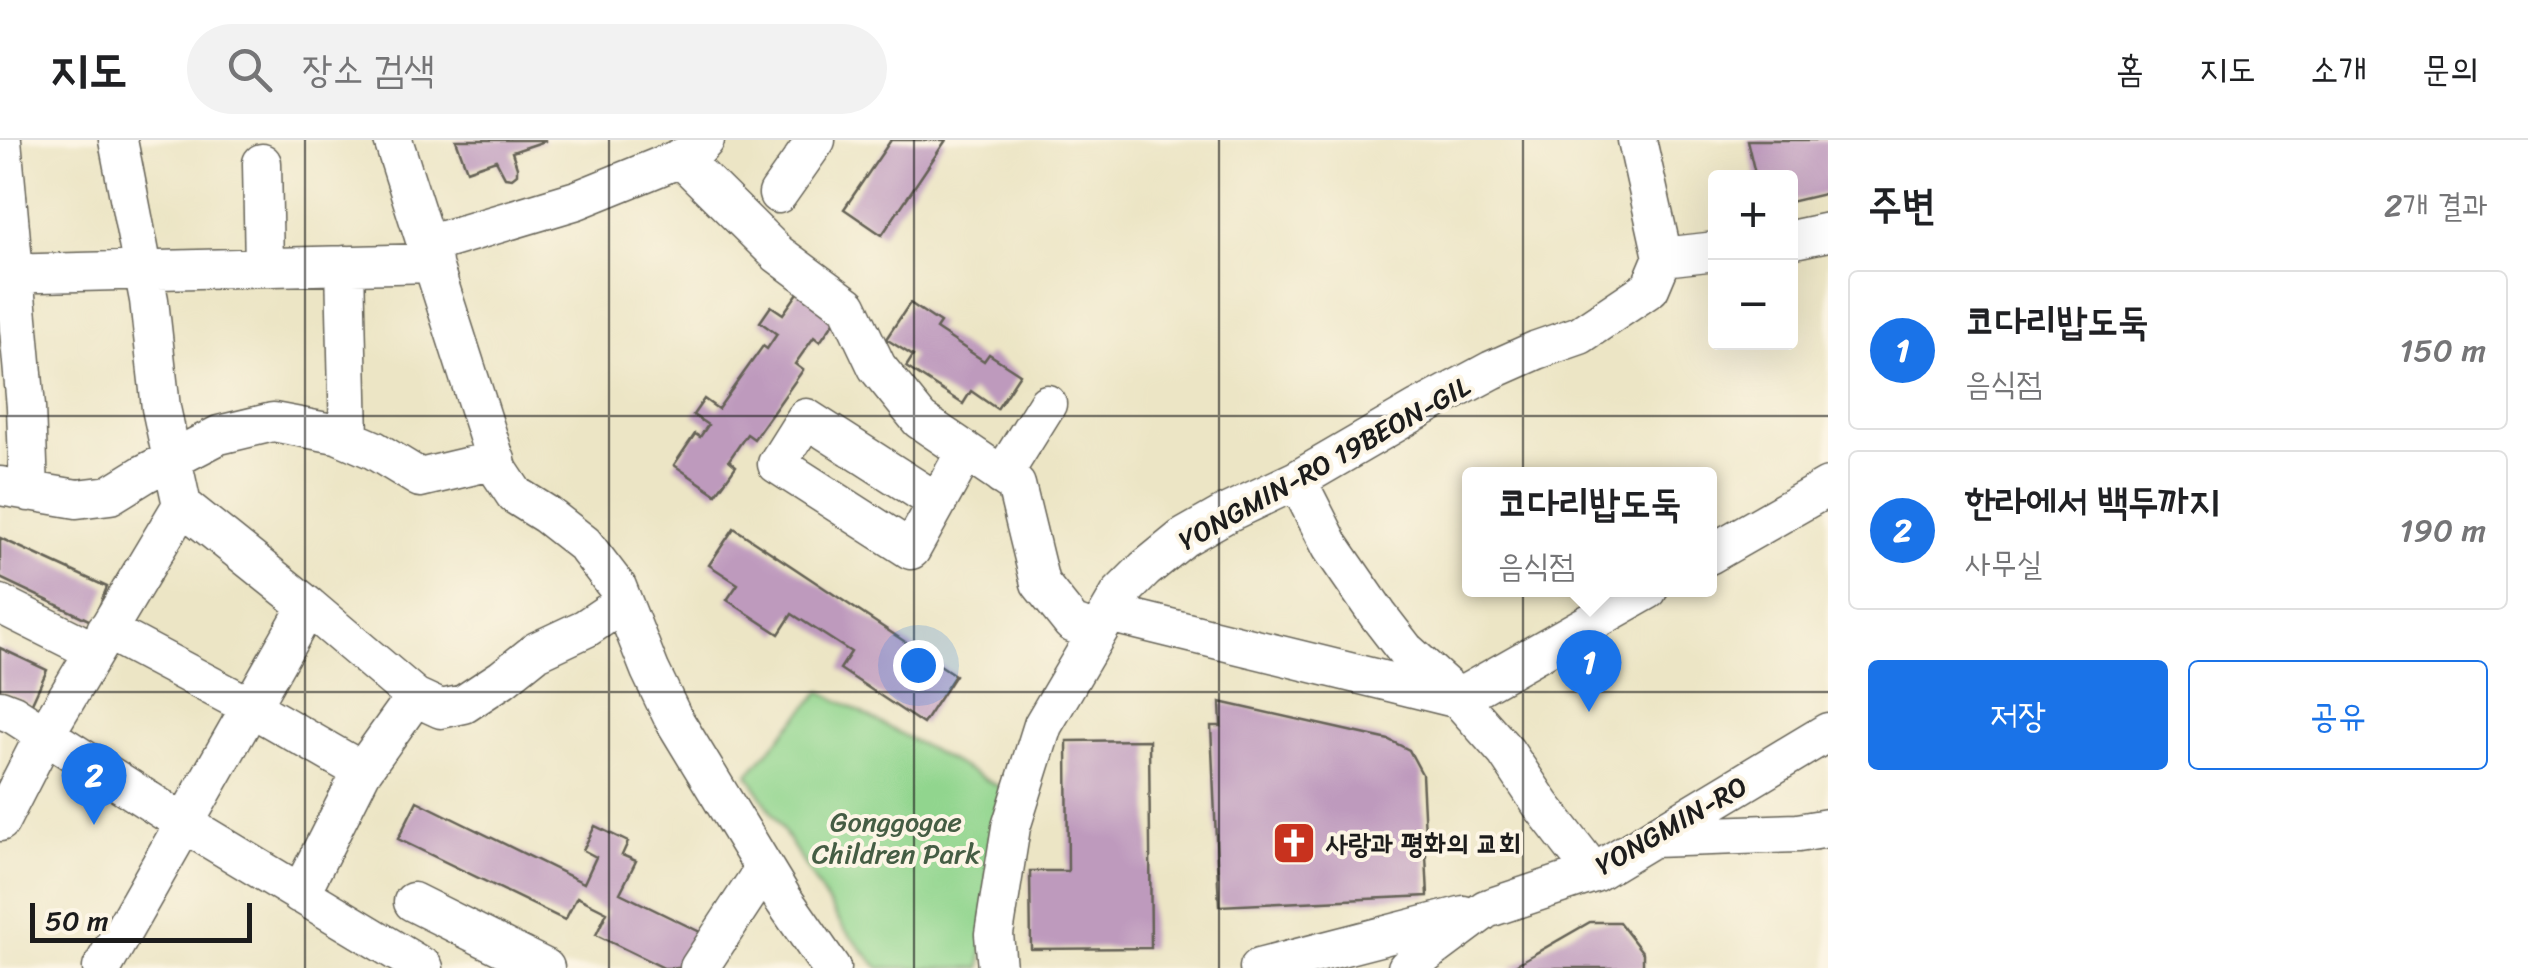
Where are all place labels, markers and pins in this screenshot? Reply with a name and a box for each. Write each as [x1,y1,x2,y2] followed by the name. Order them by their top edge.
[1556,630,1622,712] pin: 1
[62,742,126,825] pin: 2
[1325,819,1521,868] place label: 사랑과 평화의 교회
[1271,820,1317,866] church icon: 사랑과 평화의 교회

